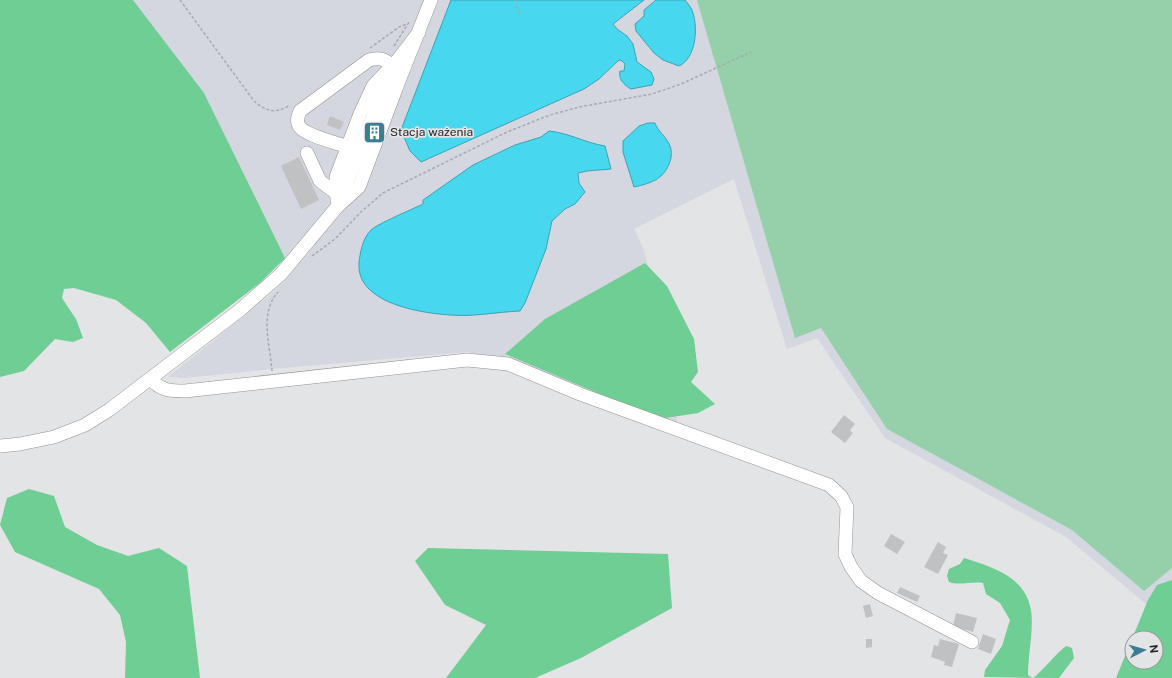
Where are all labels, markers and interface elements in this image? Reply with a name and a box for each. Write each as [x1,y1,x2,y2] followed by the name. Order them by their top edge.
[361,119,387,145] building icon: Stacja ważenia
[390,125,473,139] place label: Stacja ważenia
[1124,630,1164,670] north arrow
[1148,644,1160,654] text: N

